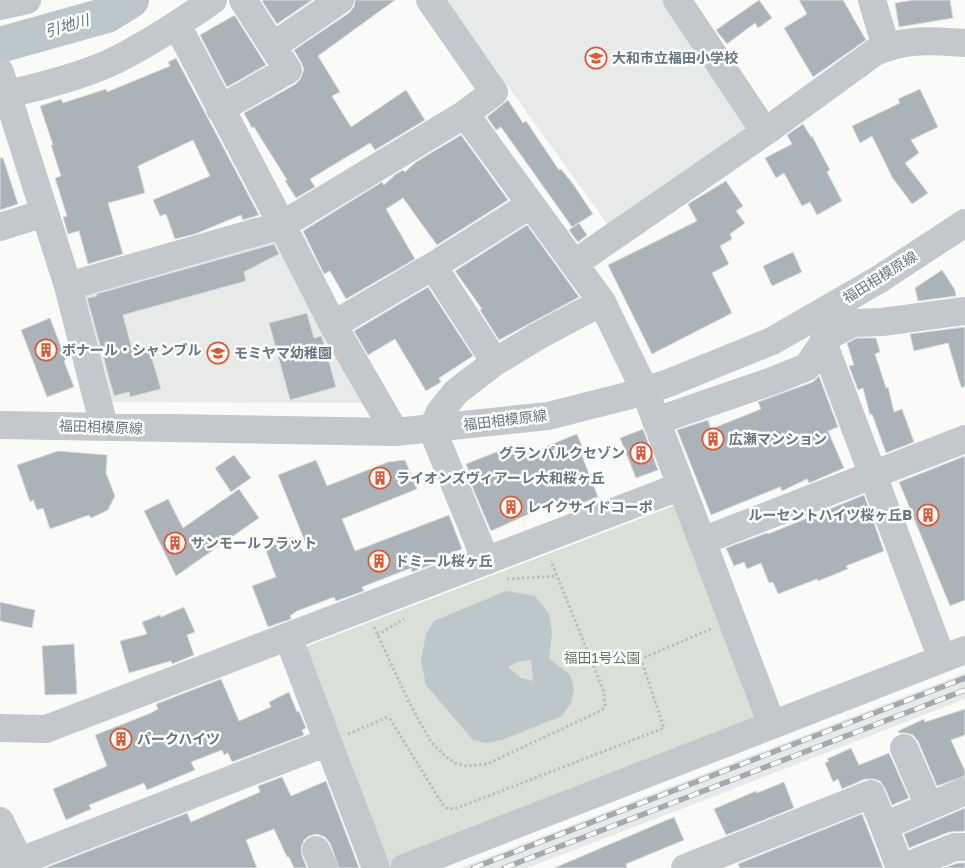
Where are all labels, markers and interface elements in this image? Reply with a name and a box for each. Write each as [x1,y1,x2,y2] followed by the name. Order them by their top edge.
[43,10,93,40] water label: 引地川
[584,46,608,70] school or university icon: 大和市立福田小学校
[612,49,738,66] place label: 大和市立福田小学校
[840,247,920,306] street label: 福田相模原線
[34,338,58,362] building icon: ボナール・シャンブル
[62,341,202,358] place label: ボナール・シャンブル
[206,341,230,365] school or university icon: モミヤマ幼稚園
[234,344,332,361] place label: モミヤマ幼稚園
[462,406,548,433] street label: 福田相模原線
[59,417,143,436] street label: 福田相模原線
[701,427,725,451] building icon: 広瀬マンション
[729,430,827,447] place label: 広瀬マンション
[629,441,653,465] building icon: グランパルクセゾン
[499,444,625,461] place label: グランパルクセゾン
[368,466,392,490] building icon: ライオンズヴィアーレ大和桜ヶ丘
[396,469,605,486] place label: ライオンズヴィアーレ大和桜ヶ丘
[499,495,523,519] building icon: レイクサイドコーポ
[527,498,653,515] place label: レイクサイドコーポ
[916,503,940,527] building icon: ルーセントハイツ桜ヶ丘B
[748,506,912,523] place label: ルーセントハイツ桜ヶ丘B
[163,531,187,555] building icon: サンモールフラット
[191,534,317,551] place label: サンモールフラット
[367,549,391,573] building icon: ドミール桜ヶ丘
[395,552,493,569] place label: ドミール桜ヶ丘
[564,649,640,666] park label: 福田1号公園
[109,727,133,751] building icon: パークハイツ
[137,730,220,747] place label: パークハイツ

